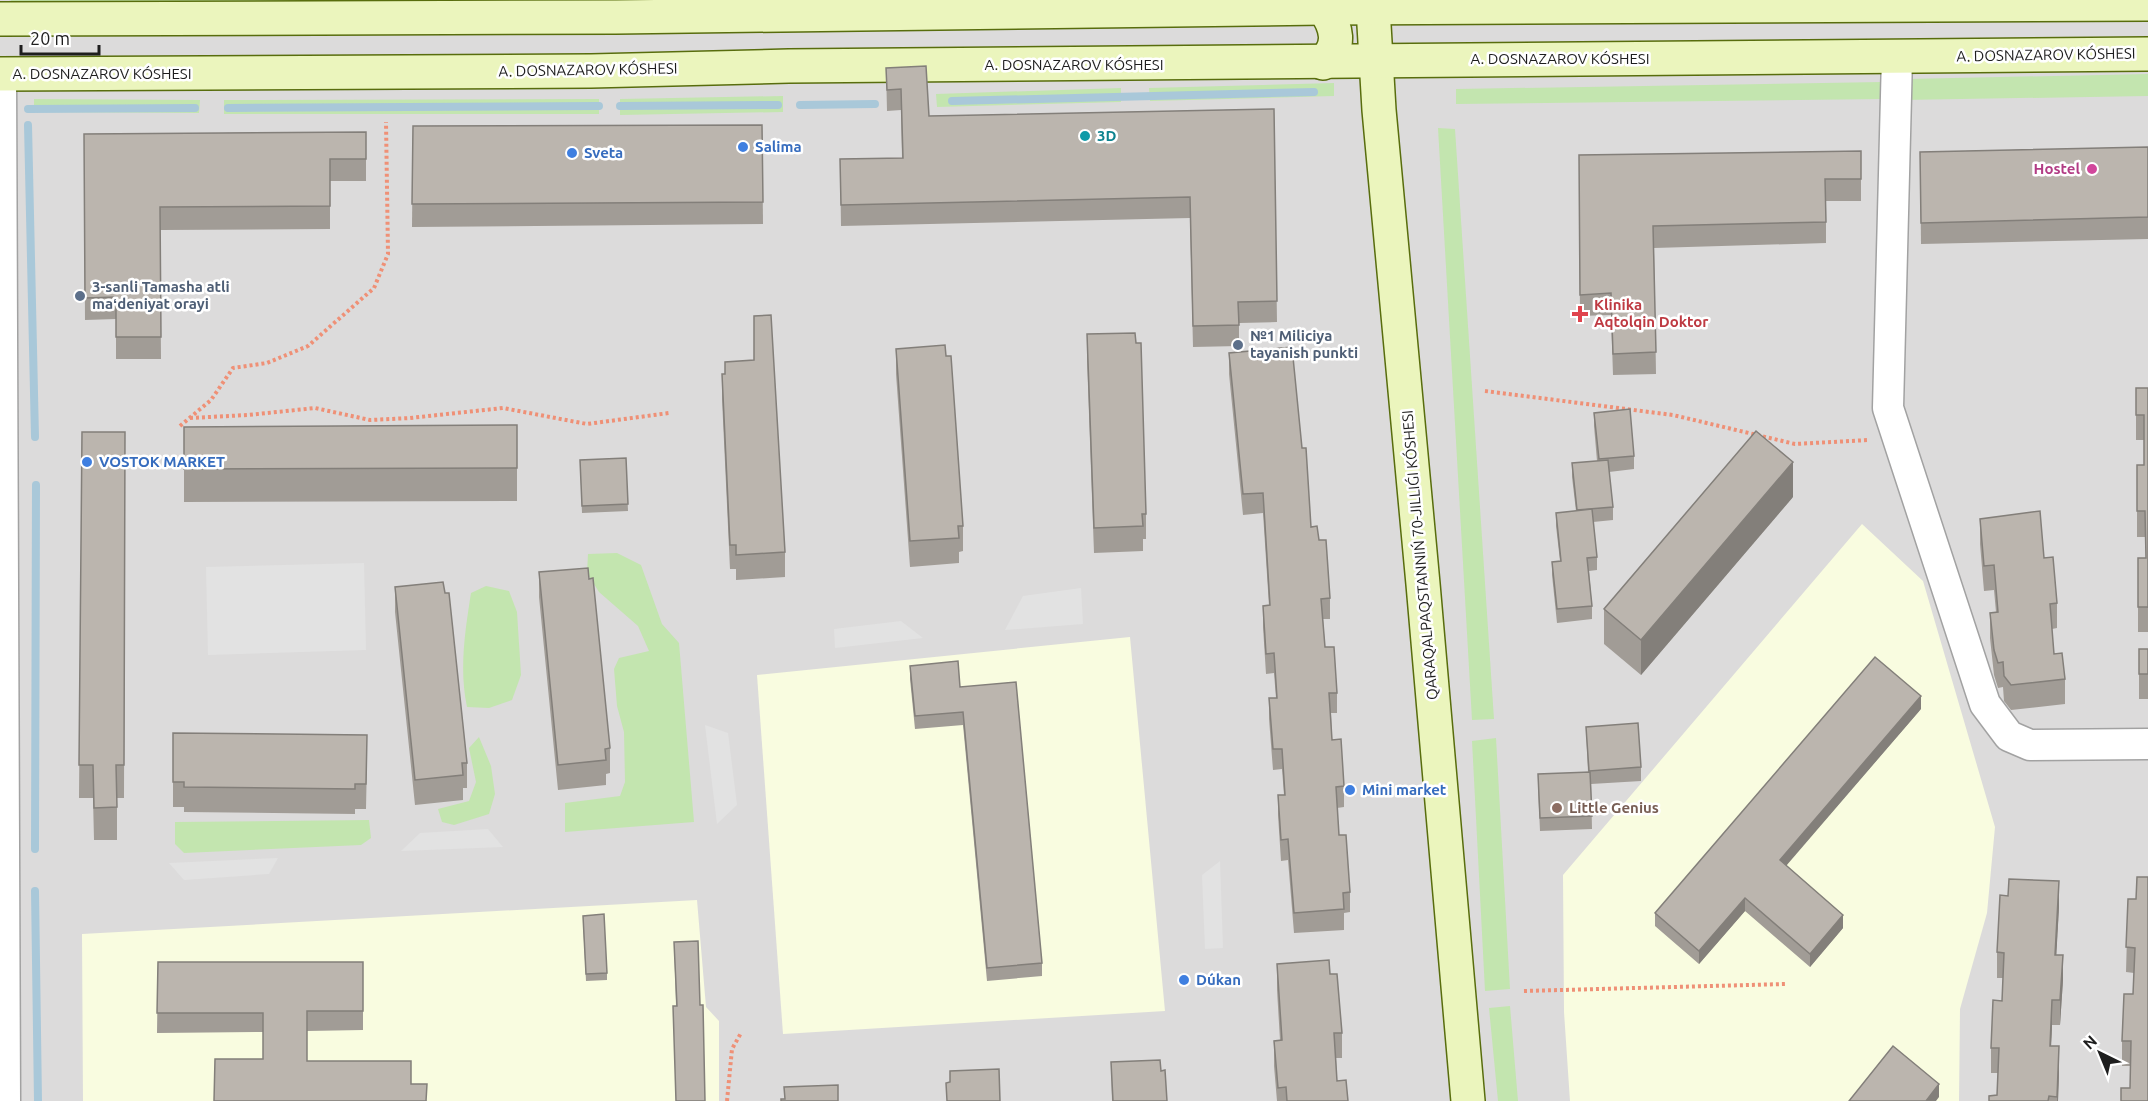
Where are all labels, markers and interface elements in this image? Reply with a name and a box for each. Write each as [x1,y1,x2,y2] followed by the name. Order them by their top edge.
[21,18,99,56] scale bar
[30,28,70,48] text: 20 m
[1956,44,2136,65] street label: A. DOSNAZAROV KÓSHESI
[1470,50,1650,67] street label: A. DOSNAZAROV KÓSHESI
[984,56,1164,73] street label: A. DOSNAZAROV KÓSHESI
[498,59,678,80] street label: A. DOSNAZAROV KÓSHESI
[12,65,192,82] street label: A. DOSNAZAROV KÓSHESI
[1097,127,1116,144] place label: 3D
[1078,129,1092,143] marker: 3D
[755,138,802,155] place label: Salima
[736,140,750,154] marker: Salima
[584,144,623,161] place label: Sveta
[565,146,579,160] marker: Sveta
[2034,160,2080,177] place label: Hostel
[2085,162,2099,176] marker: Hostel
[92,278,230,312] place label: 3-sanli Tamasha atli maʻdeniyat orayi
[73,289,87,303] marker: 3-sanli Tamasha atli maʻdeniyat orayi
[1594,296,1709,330] place label: Klinika Aqtolqin Doktor
[1571,305,1589,323] marker: Klinika Aqtolqin Doktor
[1250,327,1358,361] place label: №1 Miliciya tayanish punkti
[1231,338,1245,352] marker: №1 Miliciya tayanish punkti
[1398,409,1441,701] street label: QARAQALPAQSTANNIŃ 70-JILLIǴI KÓSHESI
[99,453,225,470] place label: VOSTOK MARKET
[80,455,94,469] marker: VOSTOK MARKET
[1362,781,1447,798] place label: Mini market
[1343,783,1357,797] marker: Mini market
[1569,799,1659,816] place label: Little Genius
[1550,801,1564,815] marker: Little Genius
[1196,971,1241,988] place label: Dúkan
[1177,973,1191,987] marker: Dúkan
[2070,1023,2130,1083] north arrow
[2079,1031,2100,1053] text: N

